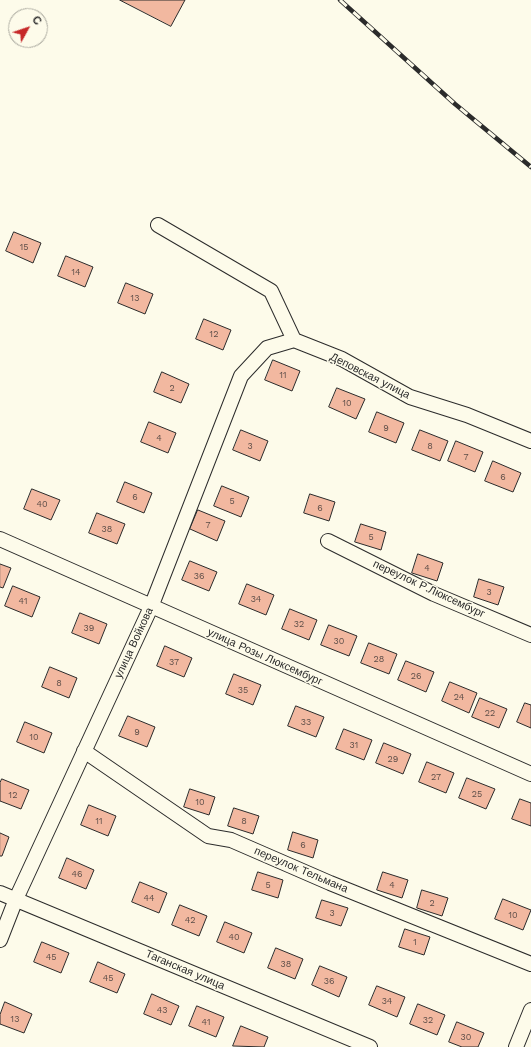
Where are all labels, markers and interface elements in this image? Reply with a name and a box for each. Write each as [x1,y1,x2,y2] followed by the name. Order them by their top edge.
[8,8,48,48] north arrow
[29,13,44,28] text: С
[20,242,28,252] house number: 15
[71,267,81,277] house number: 14
[131,293,139,303] house number: 13
[210,329,218,339] house number: 12
[328,350,412,402] street label: Деповская улица
[279,370,287,380] house number: 11
[169,383,175,393] house number: 2
[342,398,352,408] house number: 10
[383,423,389,433] house number: 9
[156,433,162,443] house number: 4
[247,441,253,451] house number: 3
[427,441,433,451] house number: 8
[463,452,469,462] house number: 7
[500,472,506,482] house number: 6
[132,492,138,502] house number: 6
[229,496,235,506] house number: 5
[36,499,48,509] house number: 40
[317,503,323,513] house number: 6
[205,520,211,530] house number: 7
[102,524,112,534] house number: 38
[368,532,374,542] house number: 5
[371,557,487,621] street label: переулок Р.Люксембург
[424,563,430,573] house number: 4
[194,571,204,581] house number: 36
[486,587,492,597] house number: 3
[251,594,261,604] house number: 34
[19,596,27,606] house number: 41
[112,606,156,680] street label: улица Войкова
[294,619,304,629] house number: 32
[84,623,94,633] house number: 39
[205,626,325,688] street label: улица Розы Люксембург
[334,636,344,646] house number: 30
[374,654,384,664] house number: 28
[169,657,179,667] house number: 37
[411,671,421,681] house number: 26
[56,678,62,688] house number: 8
[238,685,248,695] house number: 35
[454,692,464,702] house number: 24
[485,708,495,718] house number: 22
[301,717,311,727] house number: 33
[134,727,140,737] house number: 9
[29,732,39,742] house number: 10
[350,740,358,750] house number: 31
[388,754,398,764] house number: 29
[431,772,441,782] house number: 27
[472,789,482,799] house number: 25
[9,790,17,800] house number: 12
[195,797,205,807] house number: 10
[95,816,103,826] house number: 11
[241,816,247,826] house number: 8
[300,840,306,850] house number: 6
[252,844,350,896] street label: переулок Тельмана
[72,869,82,879] house number: 46
[265,880,271,890] house number: 5
[389,880,395,890] house number: 4
[144,893,154,903] house number: 44
[429,898,435,908] house number: 2
[329,908,335,918] house number: 3
[508,910,518,920] house number: 10
[185,915,195,925] house number: 42
[228,932,240,942] house number: 40
[413,937,417,947] house number: 1
[143,947,227,993] street label: Таганская улица
[46,952,56,962] house number: 45
[281,959,291,969] house number: 38
[103,973,113,983] house number: 45
[324,976,334,986] house number: 36
[382,996,392,1006] house number: 34
[157,1005,167,1015] house number: 43
[11,1014,19,1024] house number: 13
[423,1015,433,1025] house number: 32
[202,1017,210,1027] house number: 41
[461,1032,471,1042] house number: 30

